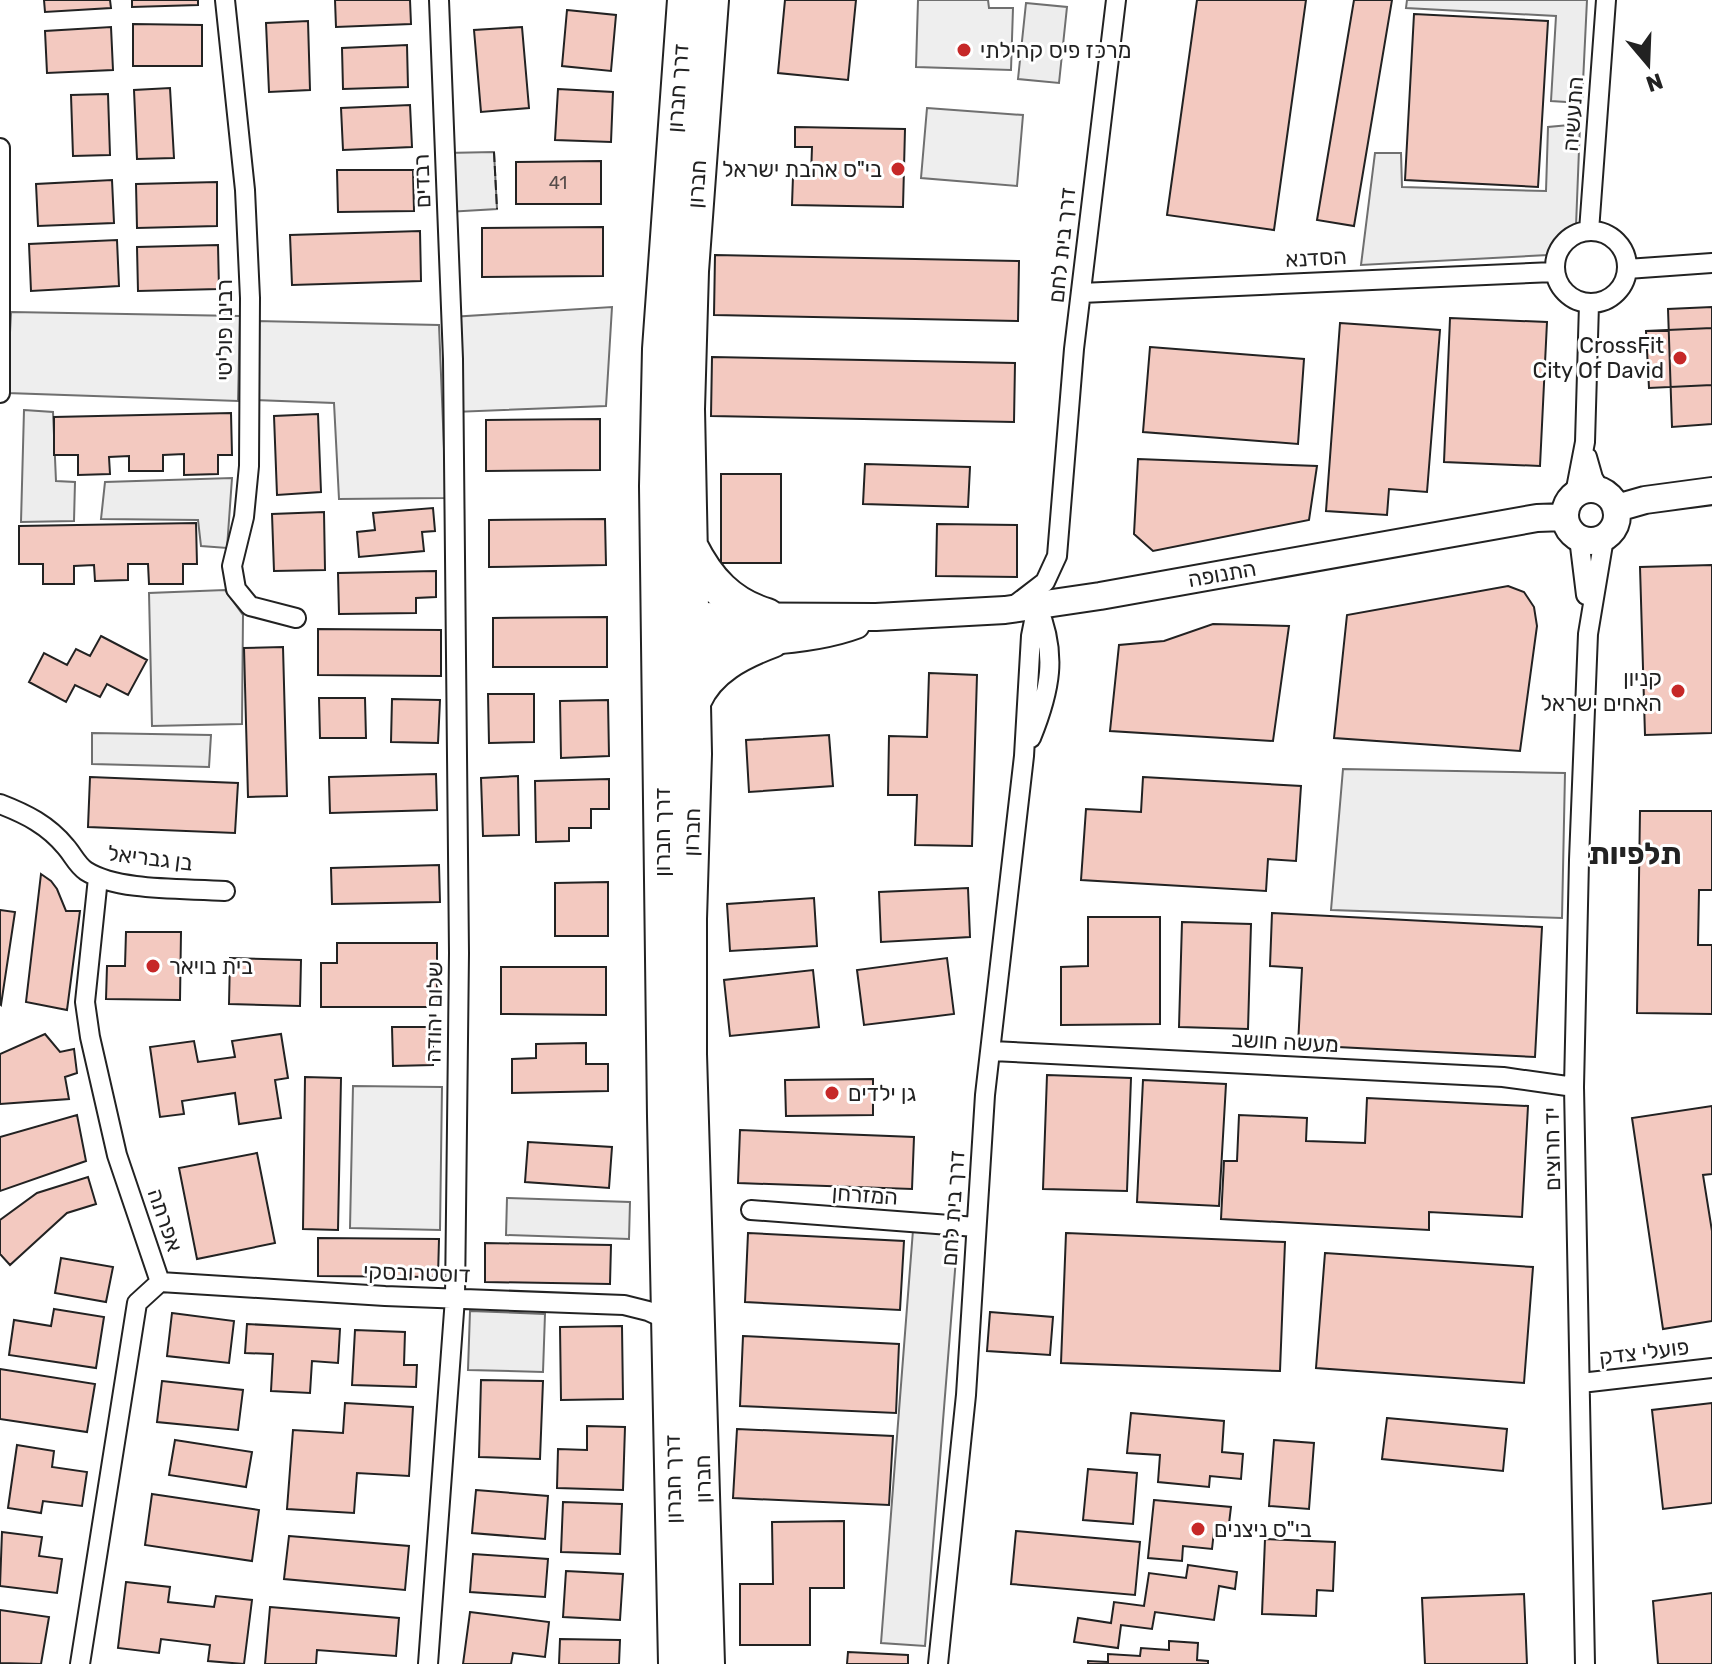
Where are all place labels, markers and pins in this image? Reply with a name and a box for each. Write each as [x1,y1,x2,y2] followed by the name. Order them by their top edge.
[980,37,1131,64] place label: מרכז פיס קהילתי
[955,41,973,59] marker: מרכז פיס קהילתי
[722,156,882,183] place label: בי"ס אהבת ישראל
[889,160,907,178] marker: בי"ס אהבת ישראל
[1533,332,1664,384] place label: CrossFit City Of David
[1671,349,1689,367] marker: CrossFit City Of David
[1541,665,1662,717] place label: קניון האחים ישראל
[1669,682,1687,700] marker: קניון האחים ישראל
[169,953,253,980] place label: בית בויאר
[144,957,162,975] marker: בית בויאר
[848,1080,916,1107] place label: גן ילדים
[823,1084,841,1102] marker: גן ילדים
[1214,1516,1312,1543] place label: בי"ס ניצנים
[1189,1520,1207,1538] marker: בי"ס ניצנים

